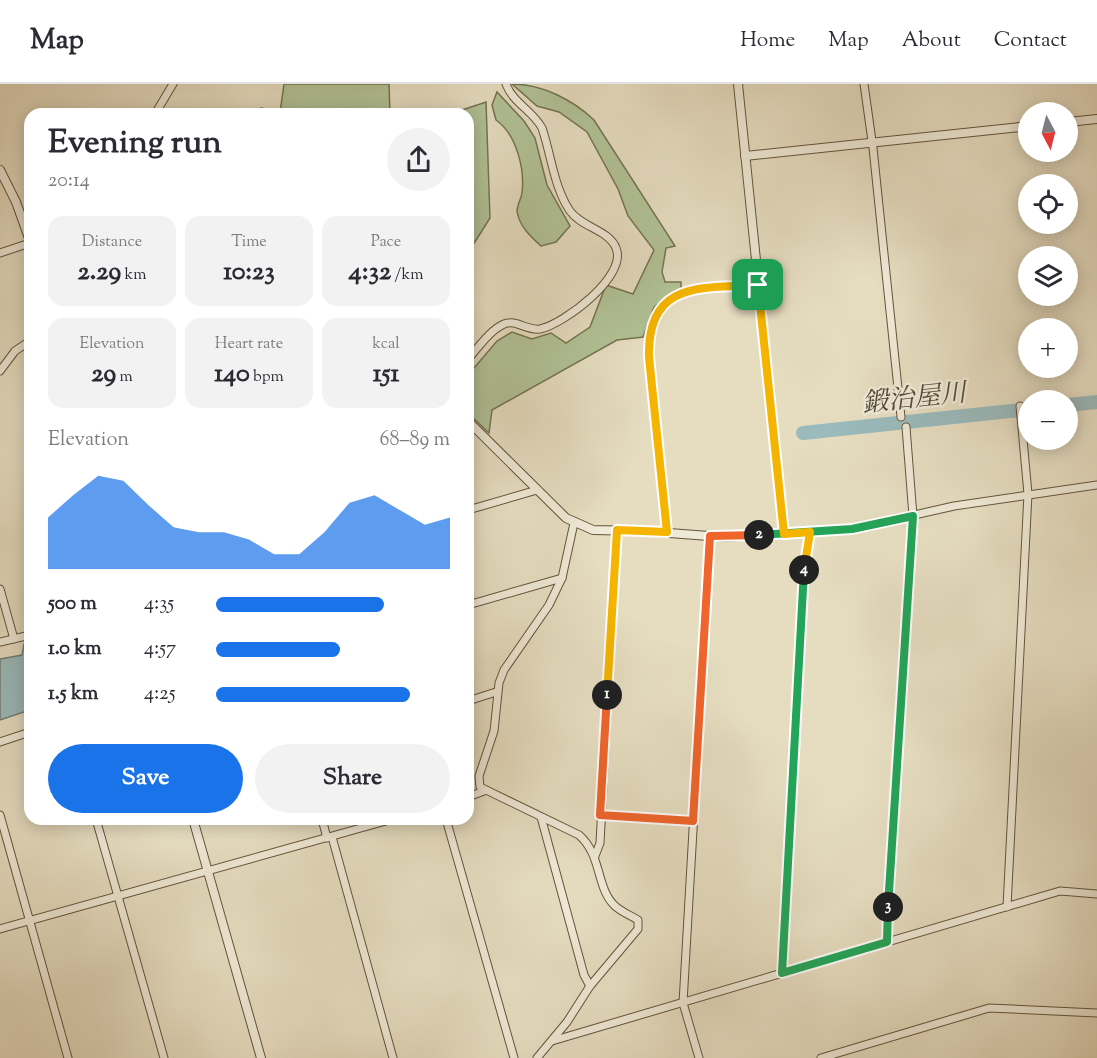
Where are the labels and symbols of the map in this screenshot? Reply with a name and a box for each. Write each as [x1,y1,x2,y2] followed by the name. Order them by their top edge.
[1018,102,1078,162] north arrow
[732,259,783,310] pin
[861,375,971,423] water label: 鍛治屋川
[744,520,774,550] pin: 2
[789,555,819,585] pin: 4
[592,680,622,710] pin: 1
[873,892,903,922] pin: 3

